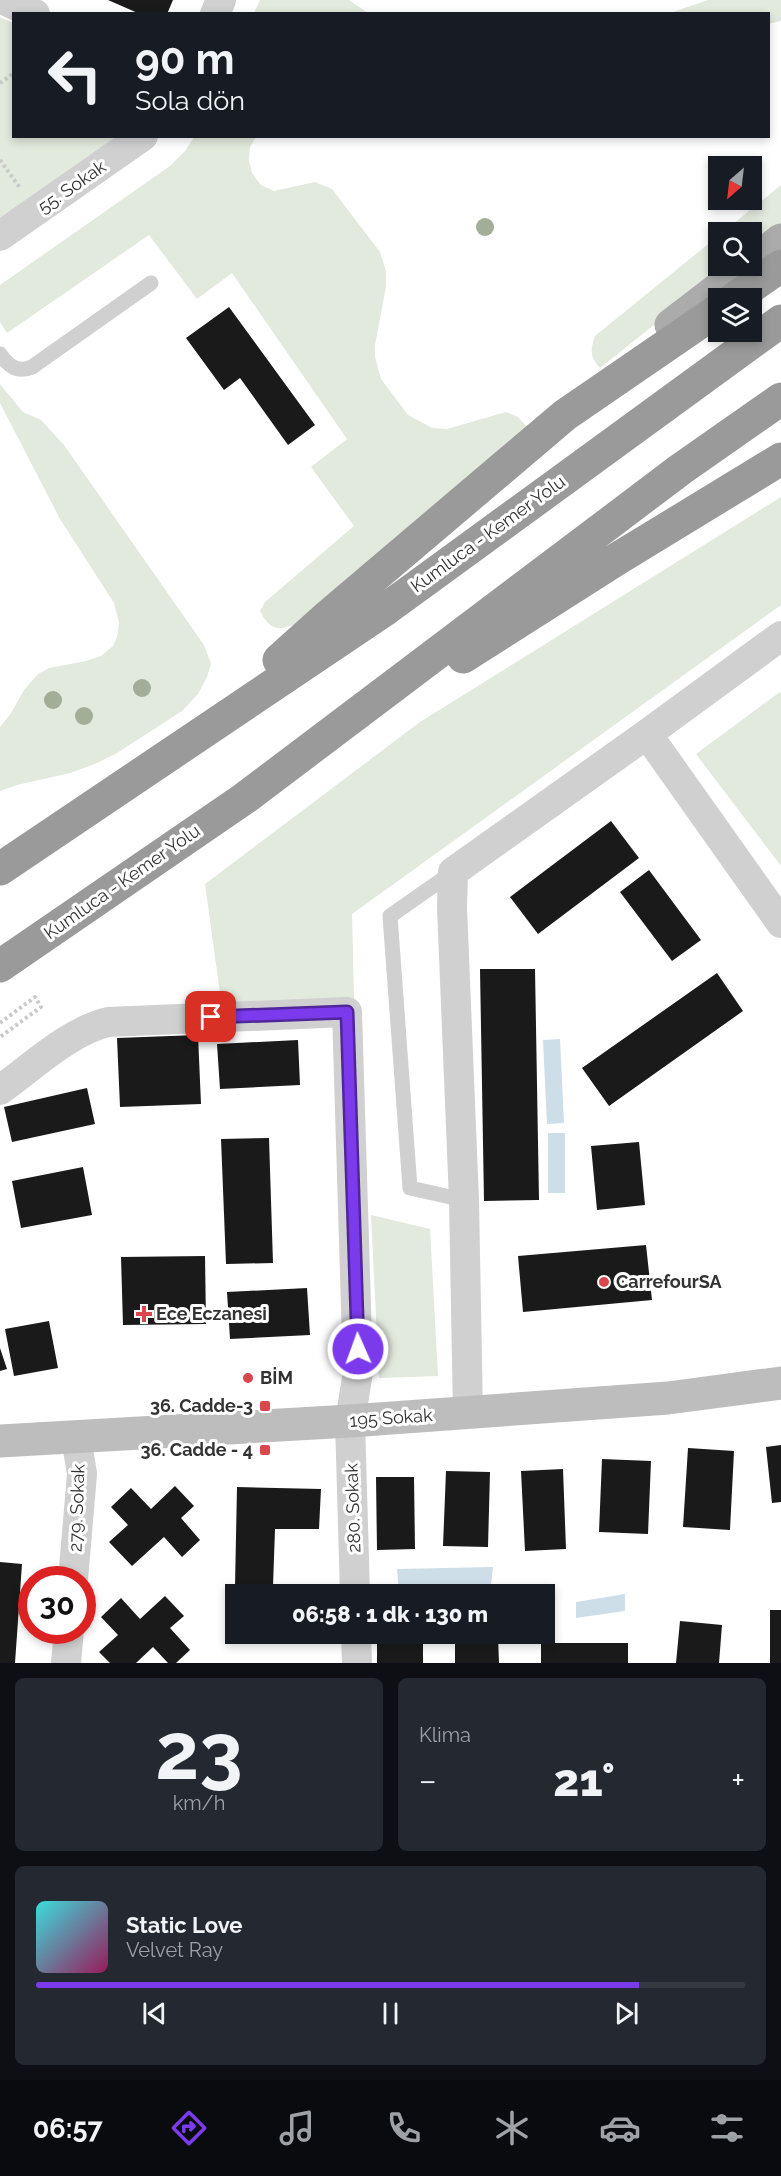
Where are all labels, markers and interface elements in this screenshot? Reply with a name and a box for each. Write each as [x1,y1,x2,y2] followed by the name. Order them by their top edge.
[135,35,235,84] text: 90 m
[36,36,114,114] icon: left
[135,85,245,116] text: Sola dön
[34,155,110,218] street label: 55. Sokak
[708,156,762,210] north arrow
[708,156,762,342] map controls
[708,222,762,276] button: search
[708,288,762,342] button: layers
[407,471,569,597] street label: Kumluca - Kemer Yolu
[40,820,204,943] street label: Kumluca - Kemer Yolu
[185,991,236,1042] pin
[194,1000,227,1033] icon: arrive
[616,1271,723,1292] place label: CarrefourSA
[597,1275,611,1289] marker: CarrefourSA
[156,1303,267,1324] place label: Ece Eczanesi
[137,1307,151,1321] marker: Ece Eczanesi
[326,1317,390,1381] position arrow
[260,1367,293,1388] place label: BİM
[241,1371,255,1385] marker: BİM
[150,1395,253,1416] place label: 36. Cadde-3
[258,1399,272,1413] marker: 36. Cadde-3
[349,1404,434,1431] street label: 195 Sokak
[141,1439,253,1460] place label: 36. Cadde - 4
[258,1443,272,1457] marker: 36. Cadde - 4
[340,1462,365,1553] street label: 280. Sokak
[64,1463,89,1552] street label: 279. Sokak
[18,1566,96,1644] speed limit sign: 30
[292,1601,488,1627] text: 06:58 · 1 dk · 130 m
[155,1706,243,1797] text: 23
[419,1723,471,1747] text: Klima
[553,1754,615,1807] text: 21°
[419,1761,437,1800] text: −
[731,1761,745,1800] text: +
[173,1791,225,1815] text: km/h
[126,1912,243,1938] text: Static Love
[126,1938,223,1962] text: Velvet Ray
[138,1997,171,2030] icon: previous
[374,1997,407,2030] icon: pause
[610,1997,643,2030] icon: next
[168,2107,210,2149] icon: directions
[276,2107,318,2149] icon: music
[383,2107,425,2149] icon: phone
[491,2107,533,2149] icon: climate
[599,2107,641,2149] icon: car
[706,2107,748,2149] icon: filters
[33,2113,103,2144] text: 06:57

